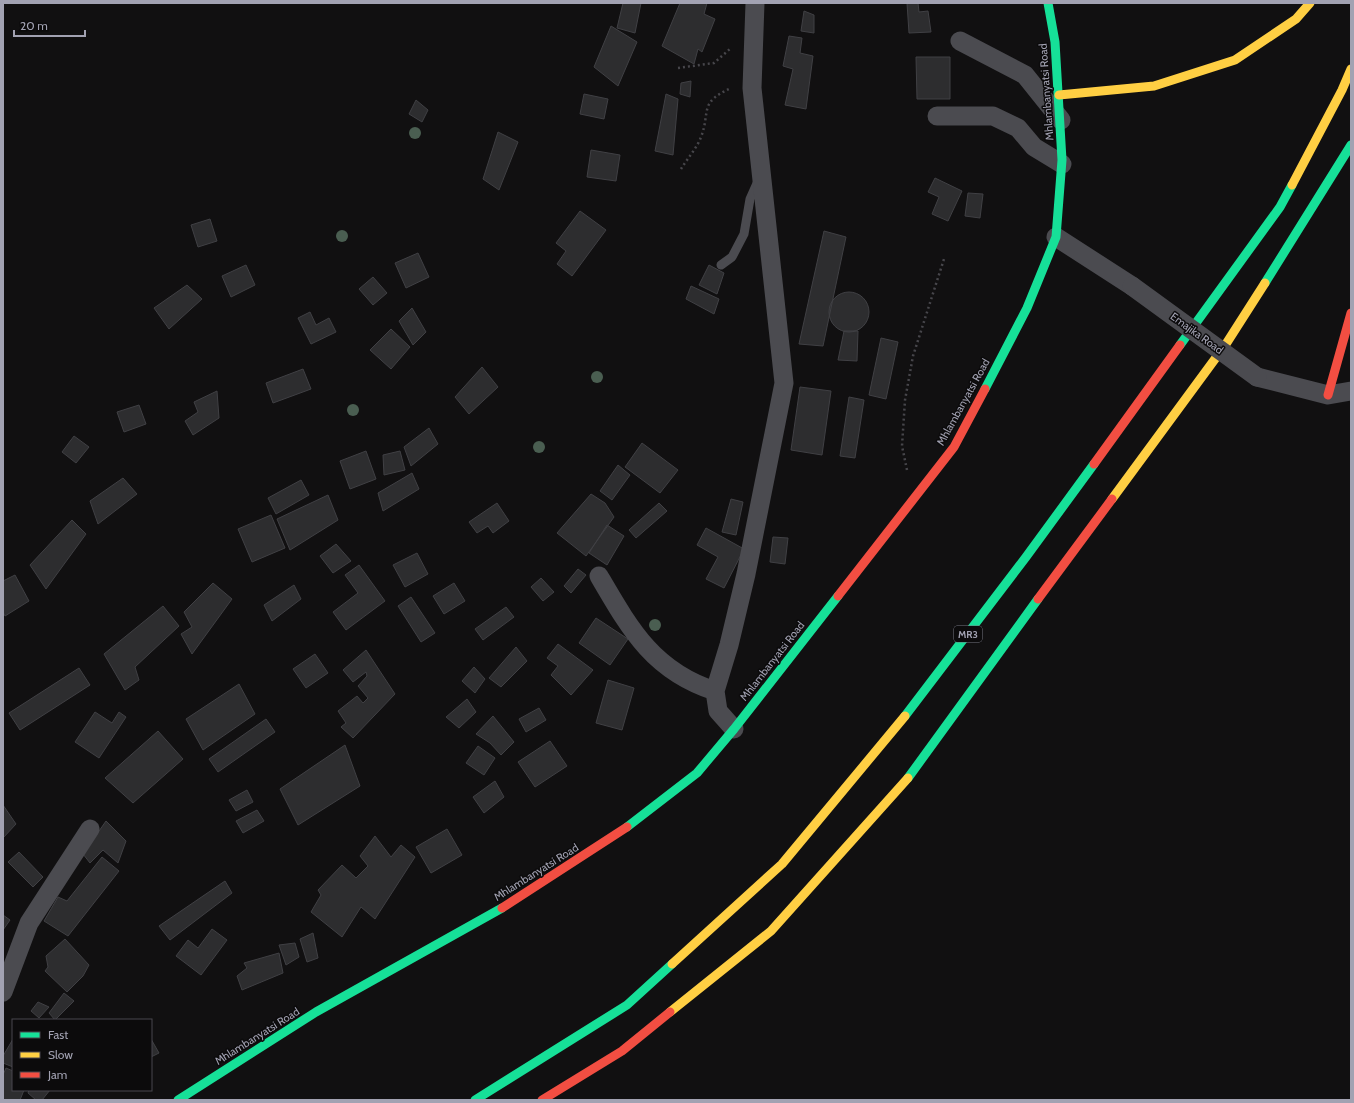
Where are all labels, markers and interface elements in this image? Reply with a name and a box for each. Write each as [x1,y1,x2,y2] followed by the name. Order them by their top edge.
[14,12,85,38] scale bar
[20,18,48,33] text: 20 m
[1036,43,1056,141] street label: Mhlambanyatsi Road
[1168,309,1226,357] street label: Emajika Road
[933,356,993,448] street label: Mhlambanyatsi Road
[737,618,807,704] street label: Mhlambanyatsi Road
[954,626,982,642] road number: MR3
[491,840,581,904] street label: Mhlambanyatsi Road
[212,1004,302,1068] street label: Mhlambanyatsi Road
[12,1019,152,1091] legend
[48,1027,68,1042] text: Fast
[48,1047,73,1062] text: Slow
[47,1067,67,1082] text: Jam

